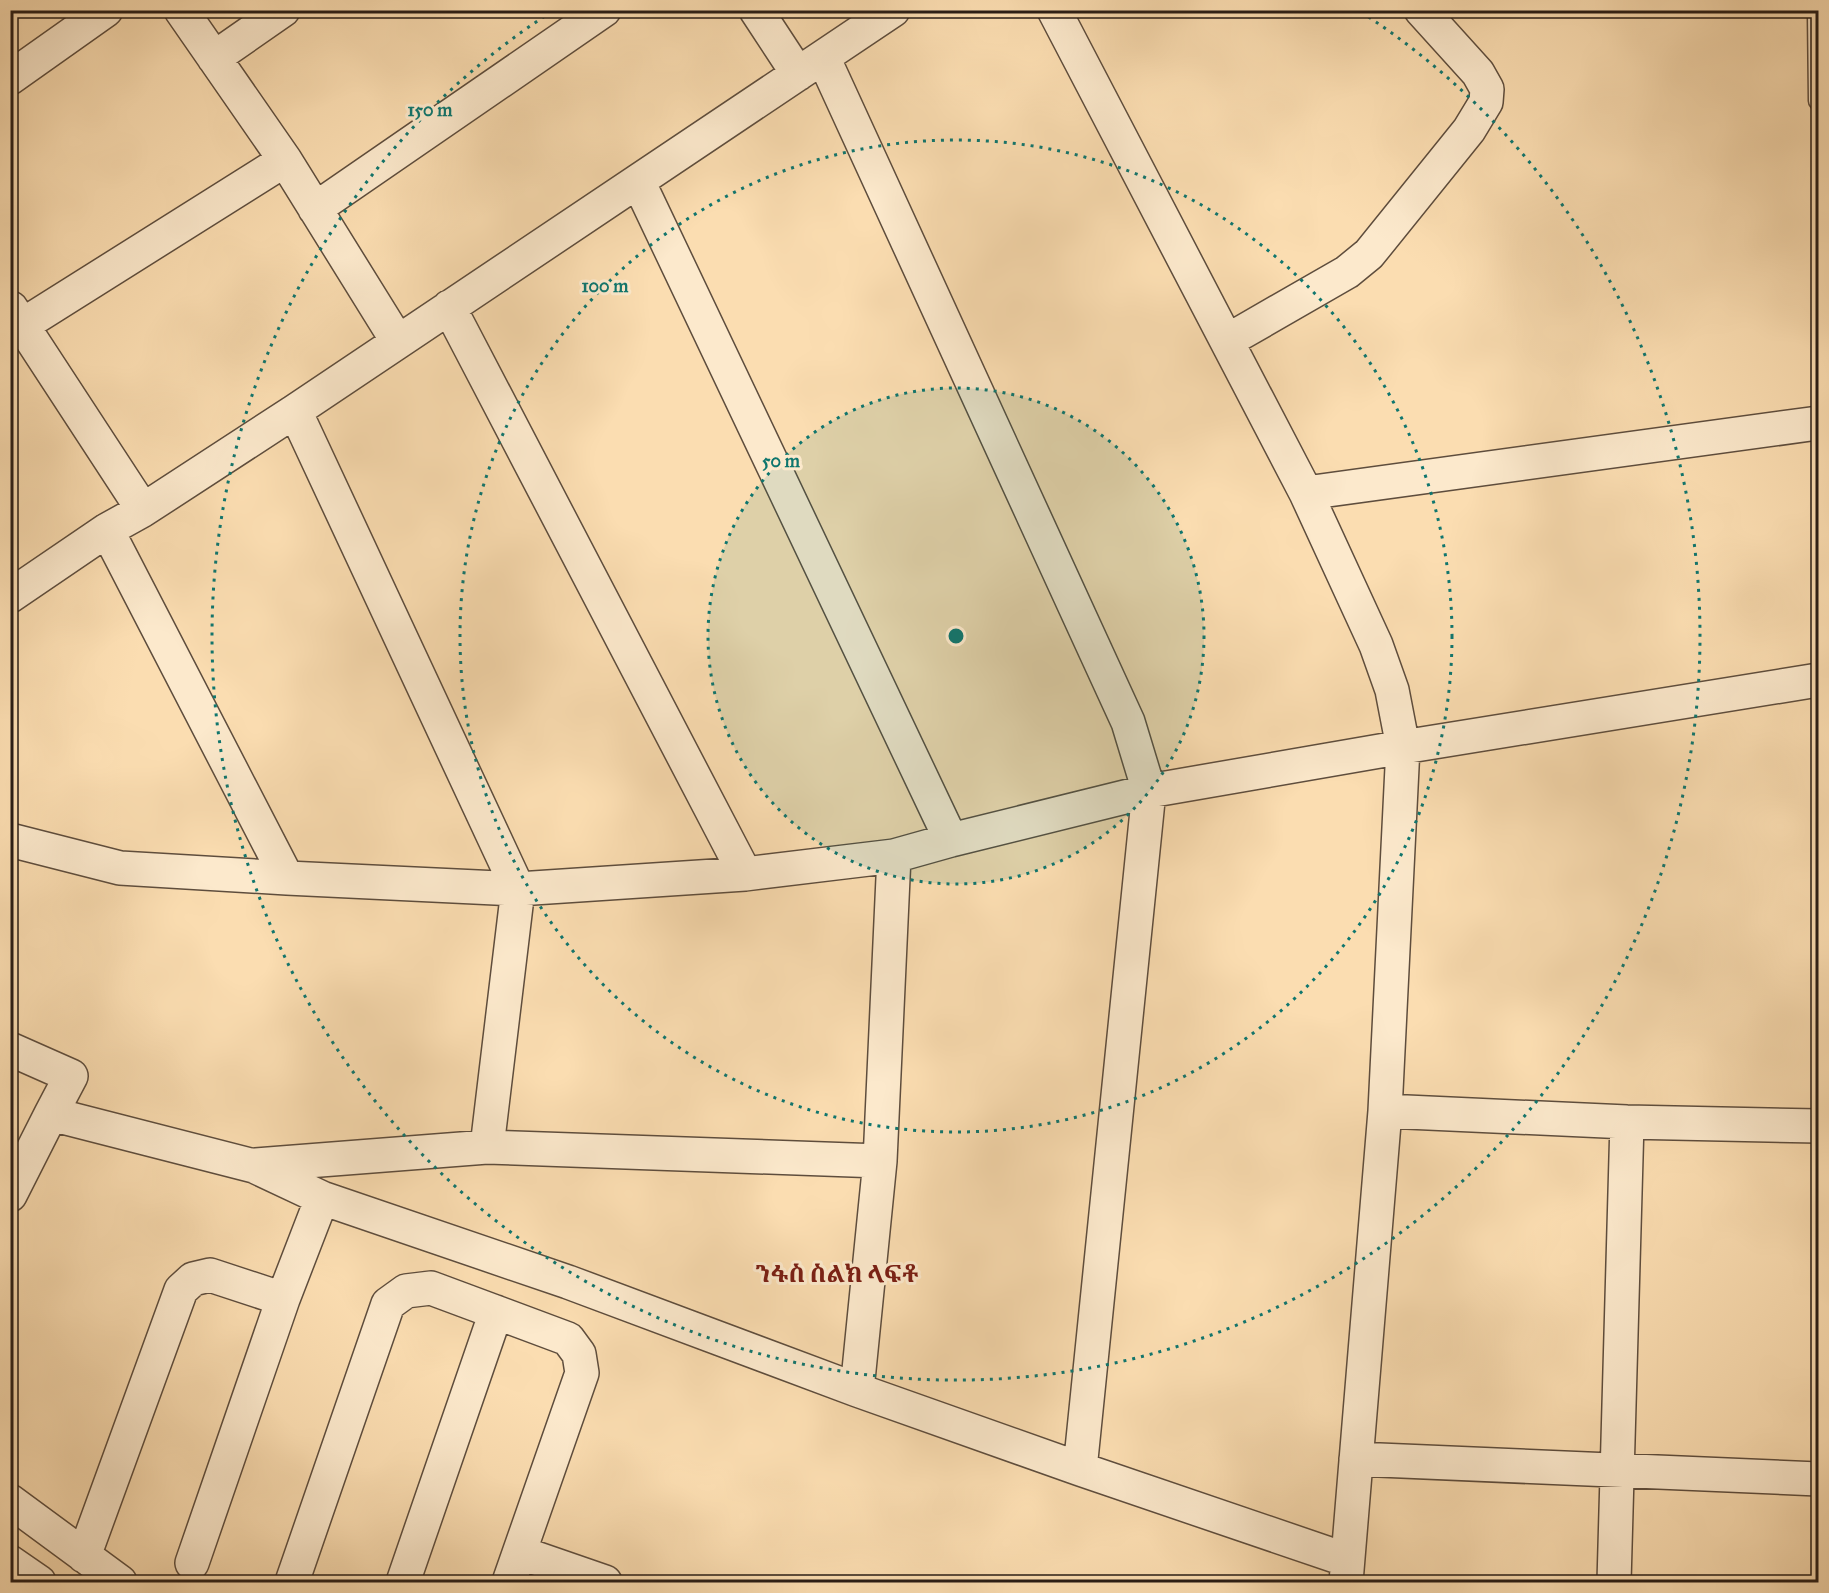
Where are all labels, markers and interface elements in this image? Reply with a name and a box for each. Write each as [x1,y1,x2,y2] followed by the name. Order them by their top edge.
[408,99,453,121] text: 150 m
[582,275,629,297] text: 100 m
[762,450,801,472] text: 50 m
[946,626,966,646] centre of rings
[756,1259,918,1289] district label: ንፋስ ስልክ ላፍቶ

